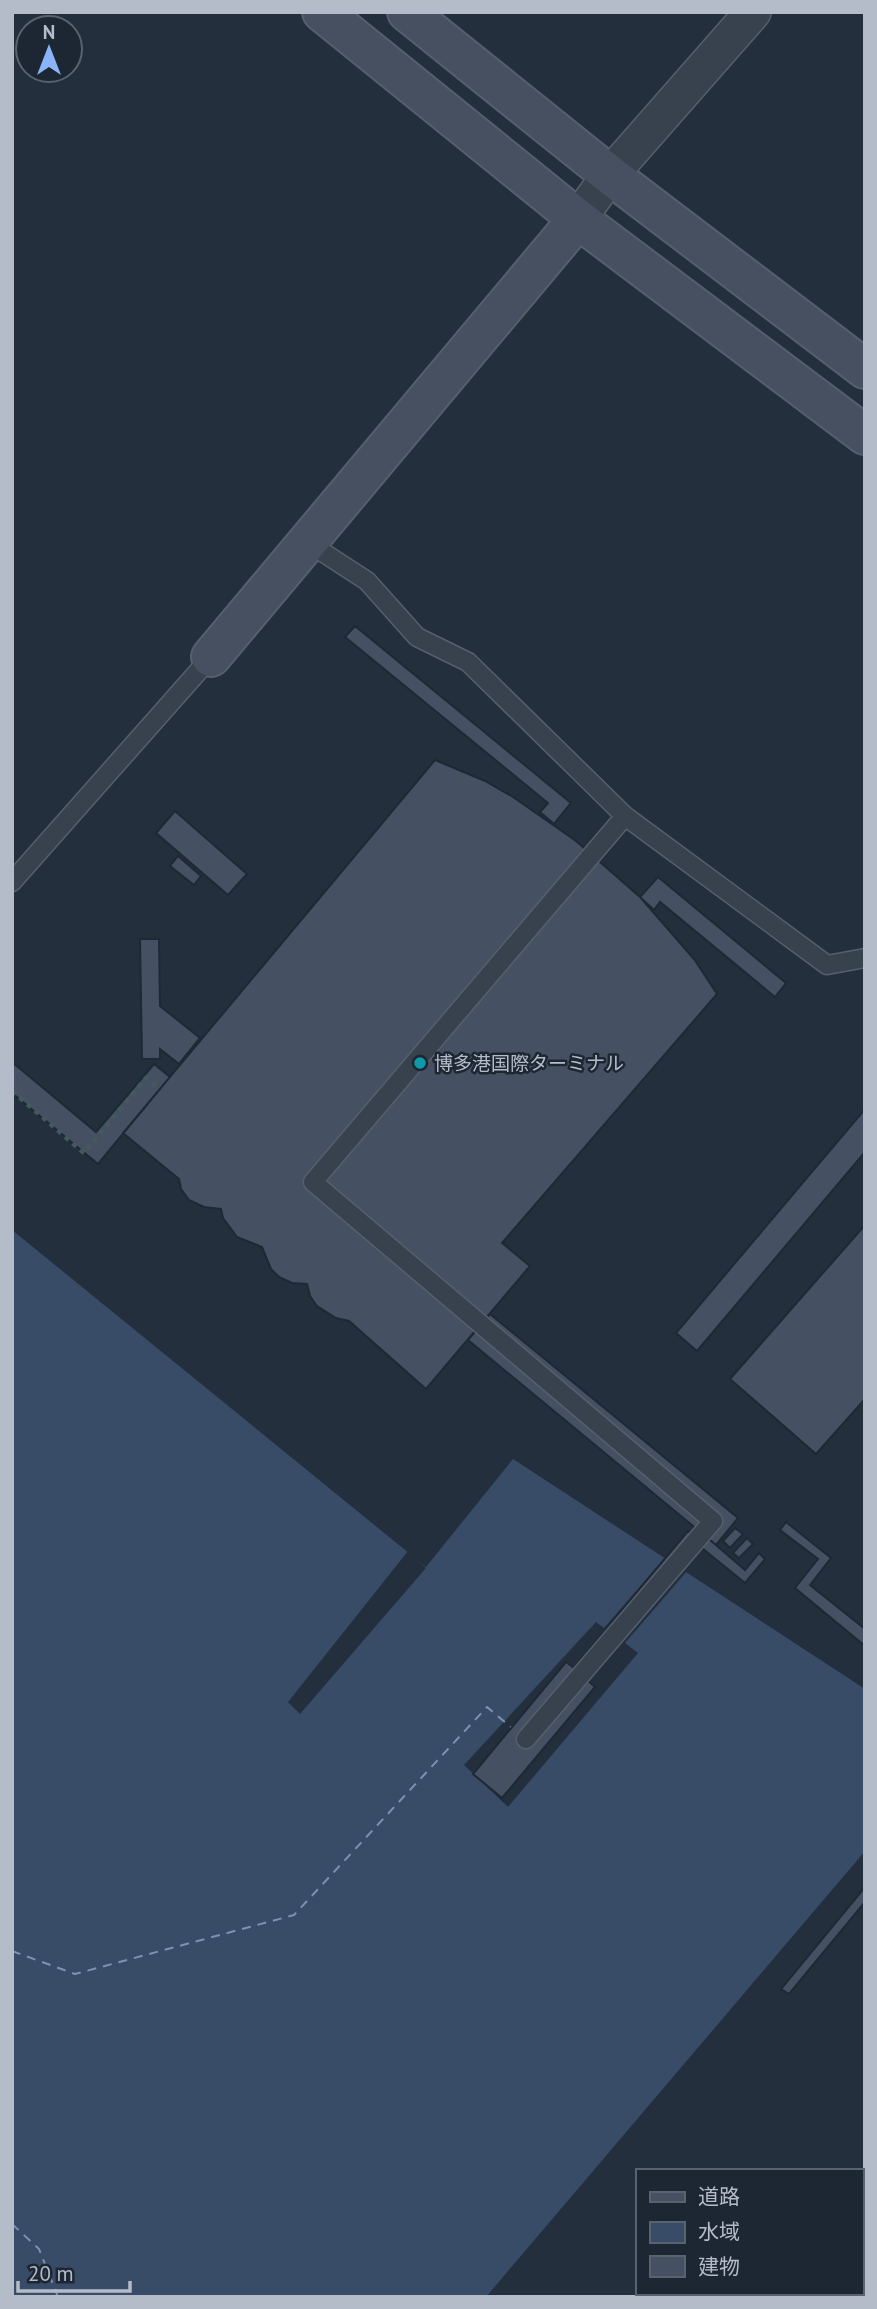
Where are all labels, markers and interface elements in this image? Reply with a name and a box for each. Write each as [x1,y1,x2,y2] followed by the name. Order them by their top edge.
[14,14,84,84] north arrow
[43,20,55,44] text: N
[434,1051,624,1075] place label: 博多港国際ターミナル
[412,1055,428,1071] marker: 博多港国際ターミナル
[636,2169,863,2295] legend
[698,2183,740,2210] text: 道路
[698,2218,740,2245] text: 水域
[18,2250,130,2294] scale bar
[698,2253,740,2280] text: 建物
[28,2260,74,2287] text: 20 m

